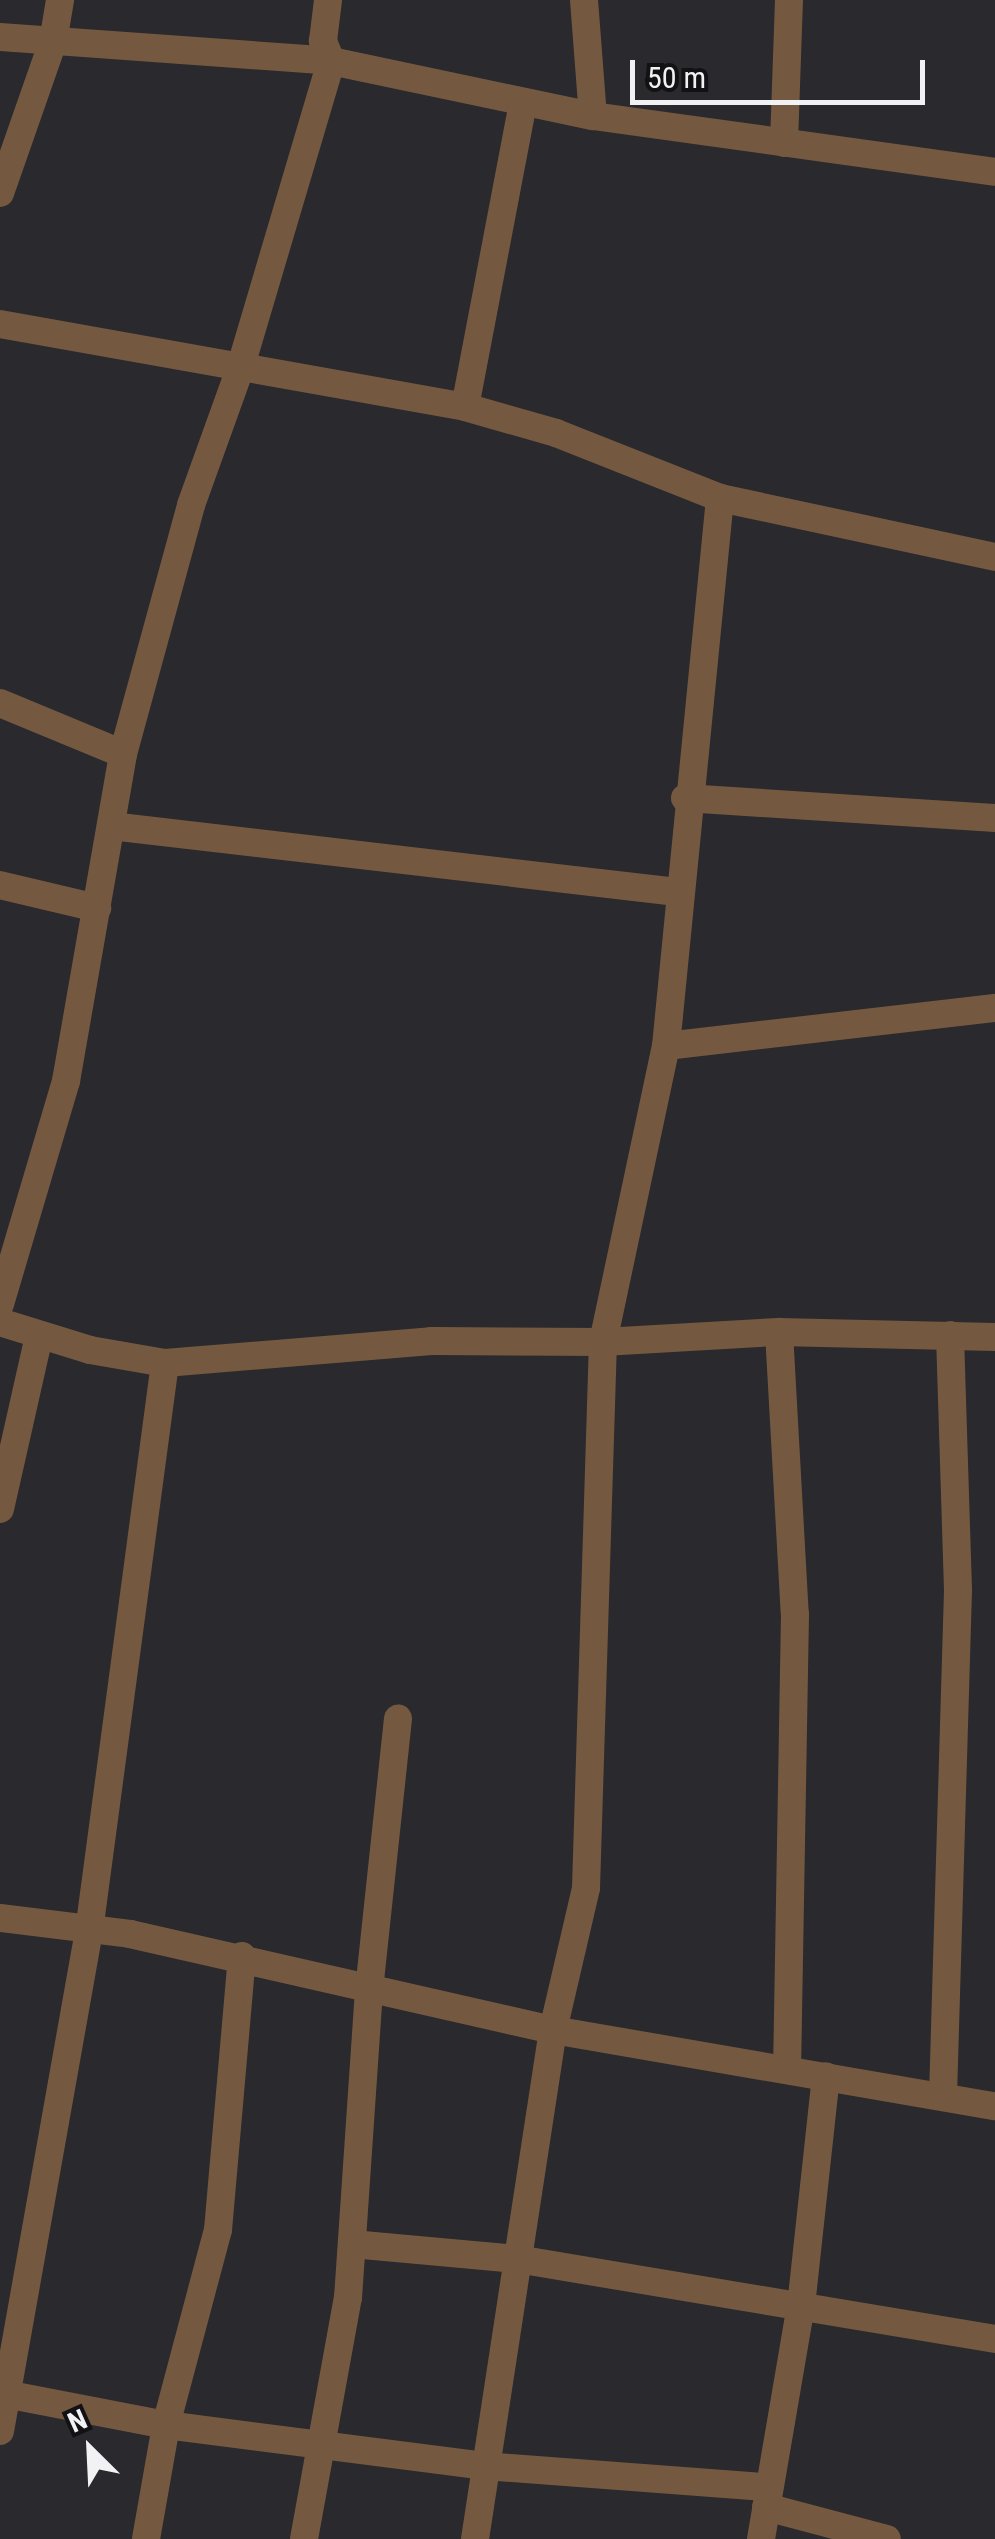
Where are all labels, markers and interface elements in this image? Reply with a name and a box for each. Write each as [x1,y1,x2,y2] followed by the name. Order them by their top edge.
[635,40,930,102] scale bar
[647,60,706,95] text: 50 m
[40,2399,140,2499] north arrow
[63,2403,92,2440] text: N

